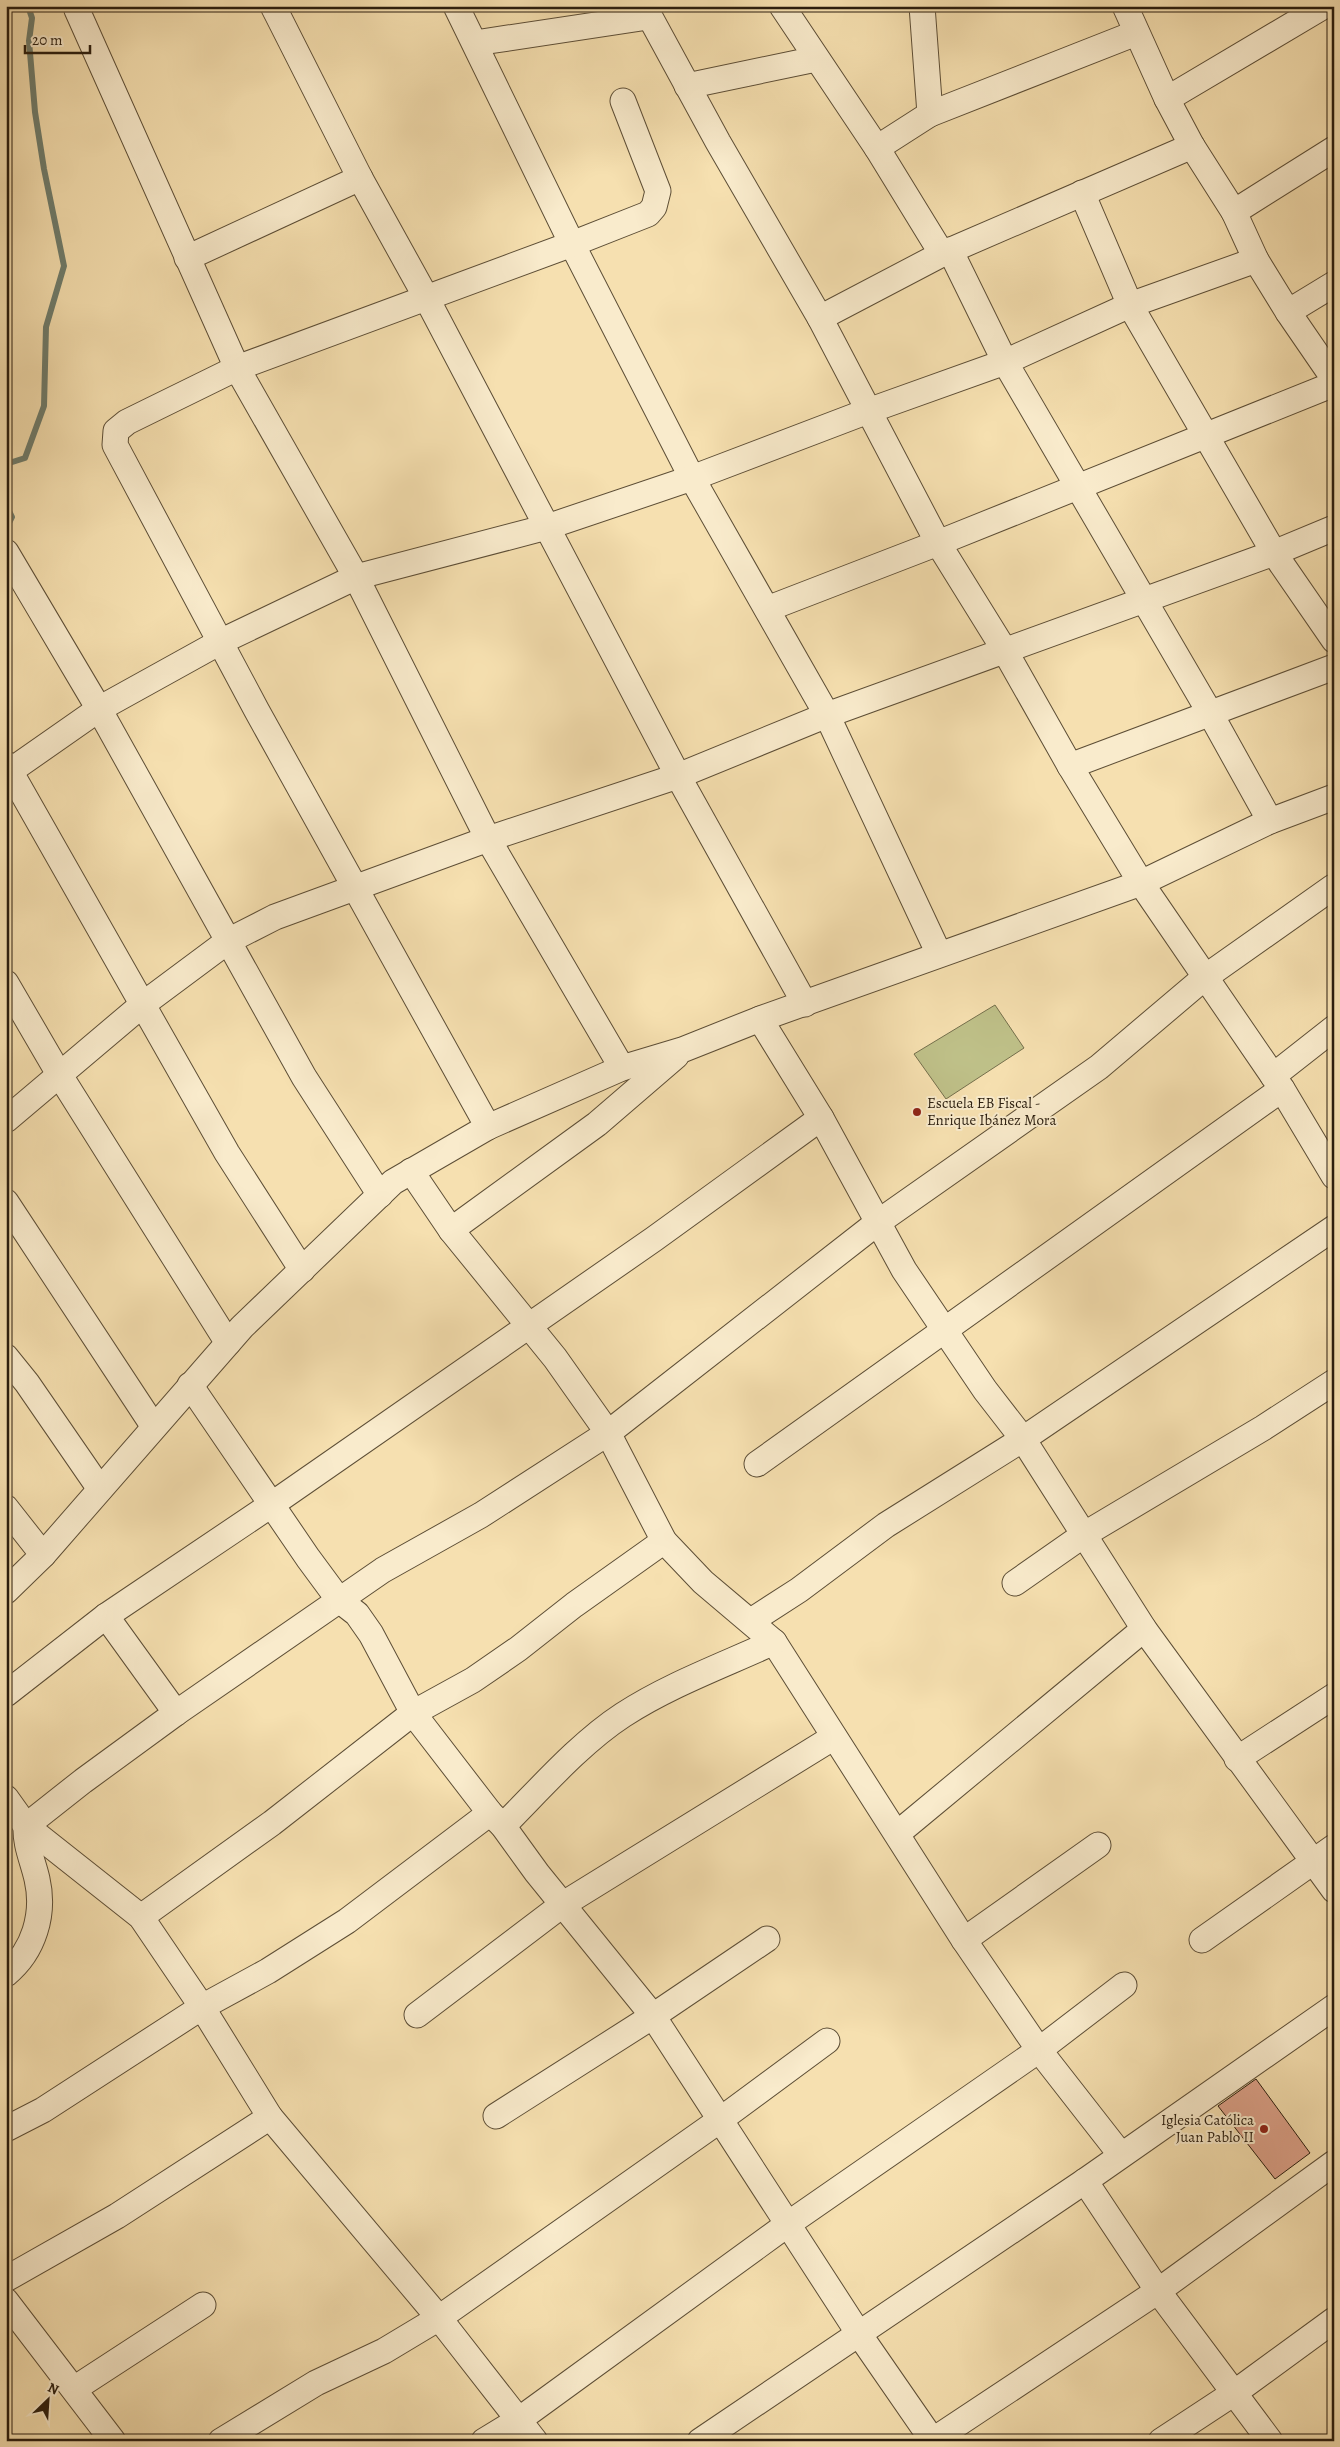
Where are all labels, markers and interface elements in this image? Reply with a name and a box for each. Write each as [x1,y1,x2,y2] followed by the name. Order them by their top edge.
[25,22,90,54] scale bar
[32,30,63,50] text: 20 m
[927,1093,1056,1130] place label: Escuela EB Fiscal - Enrique Ibánez Mora
[911,1106,923,1118] marker: Escuela EB Fiscal - Enrique Ibánez Mora
[1161,2110,1254,2147] place label: Iglesia Católica Juan Pablo II
[1258,2123,1270,2135] marker: Iglesia Católica Juan Pablo II
[22,2374,72,2424] north arrow
[45,2378,62,2399] text: N

